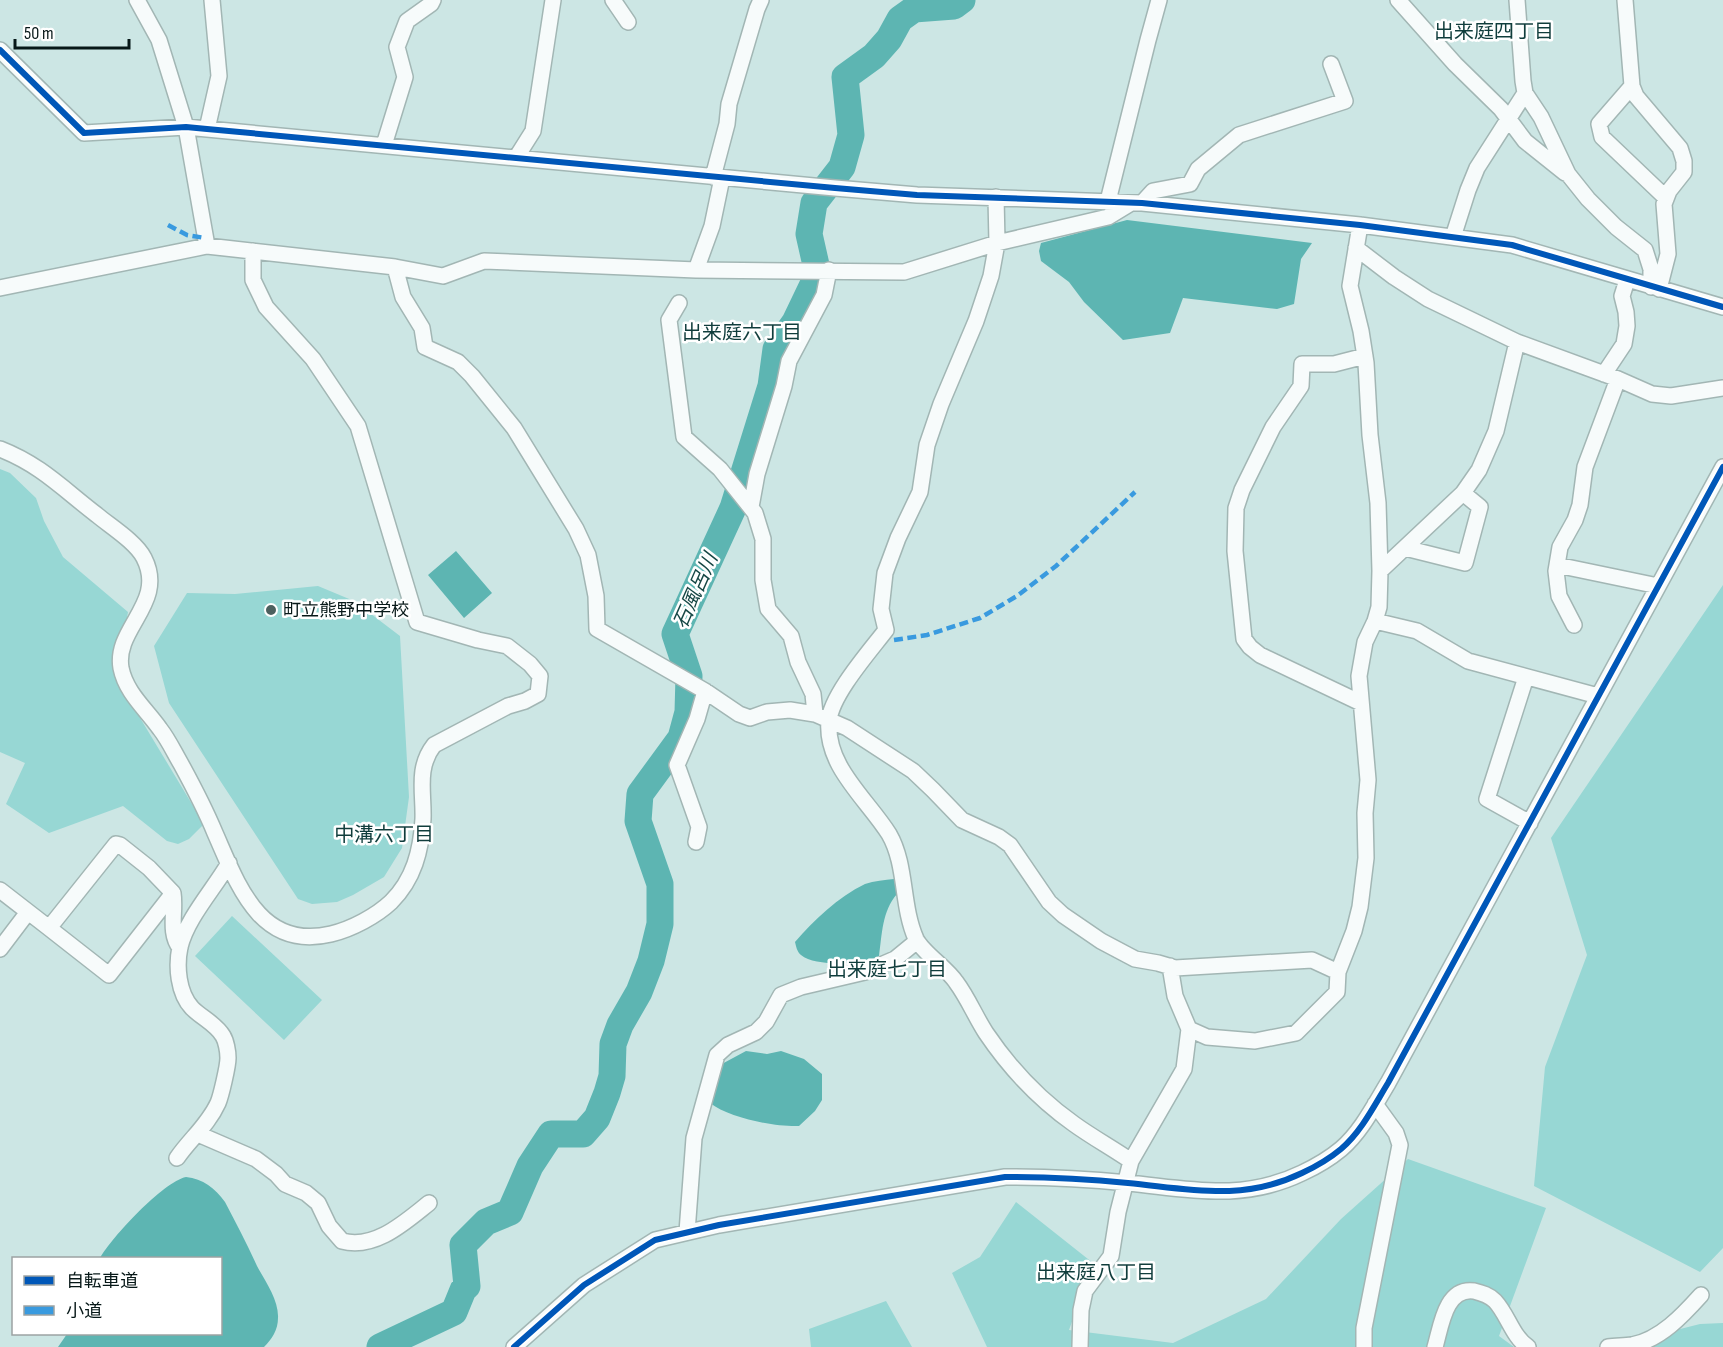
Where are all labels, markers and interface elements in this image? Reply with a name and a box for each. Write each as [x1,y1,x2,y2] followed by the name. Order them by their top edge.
[15,12,129,50] scale bar
[1434,20,1554,44] district label: 出来庭四丁目
[24,23,54,44] text: 50 m
[682,321,802,345] district label: 出来庭六丁目
[669,548,724,632] water label: 石風呂川
[283,600,409,621] place label: 町立熊野中学校
[264,603,278,617] marker: 町立熊野中学校
[334,823,434,847] district label: 中溝六丁目
[827,958,947,982] district label: 出来庭七丁目
[12,1257,222,1335] legend
[1036,1261,1156,1285] district label: 出来庭八丁目
[66,1271,138,1292] text: 自転車道
[66,1301,102,1322] text: 小道

